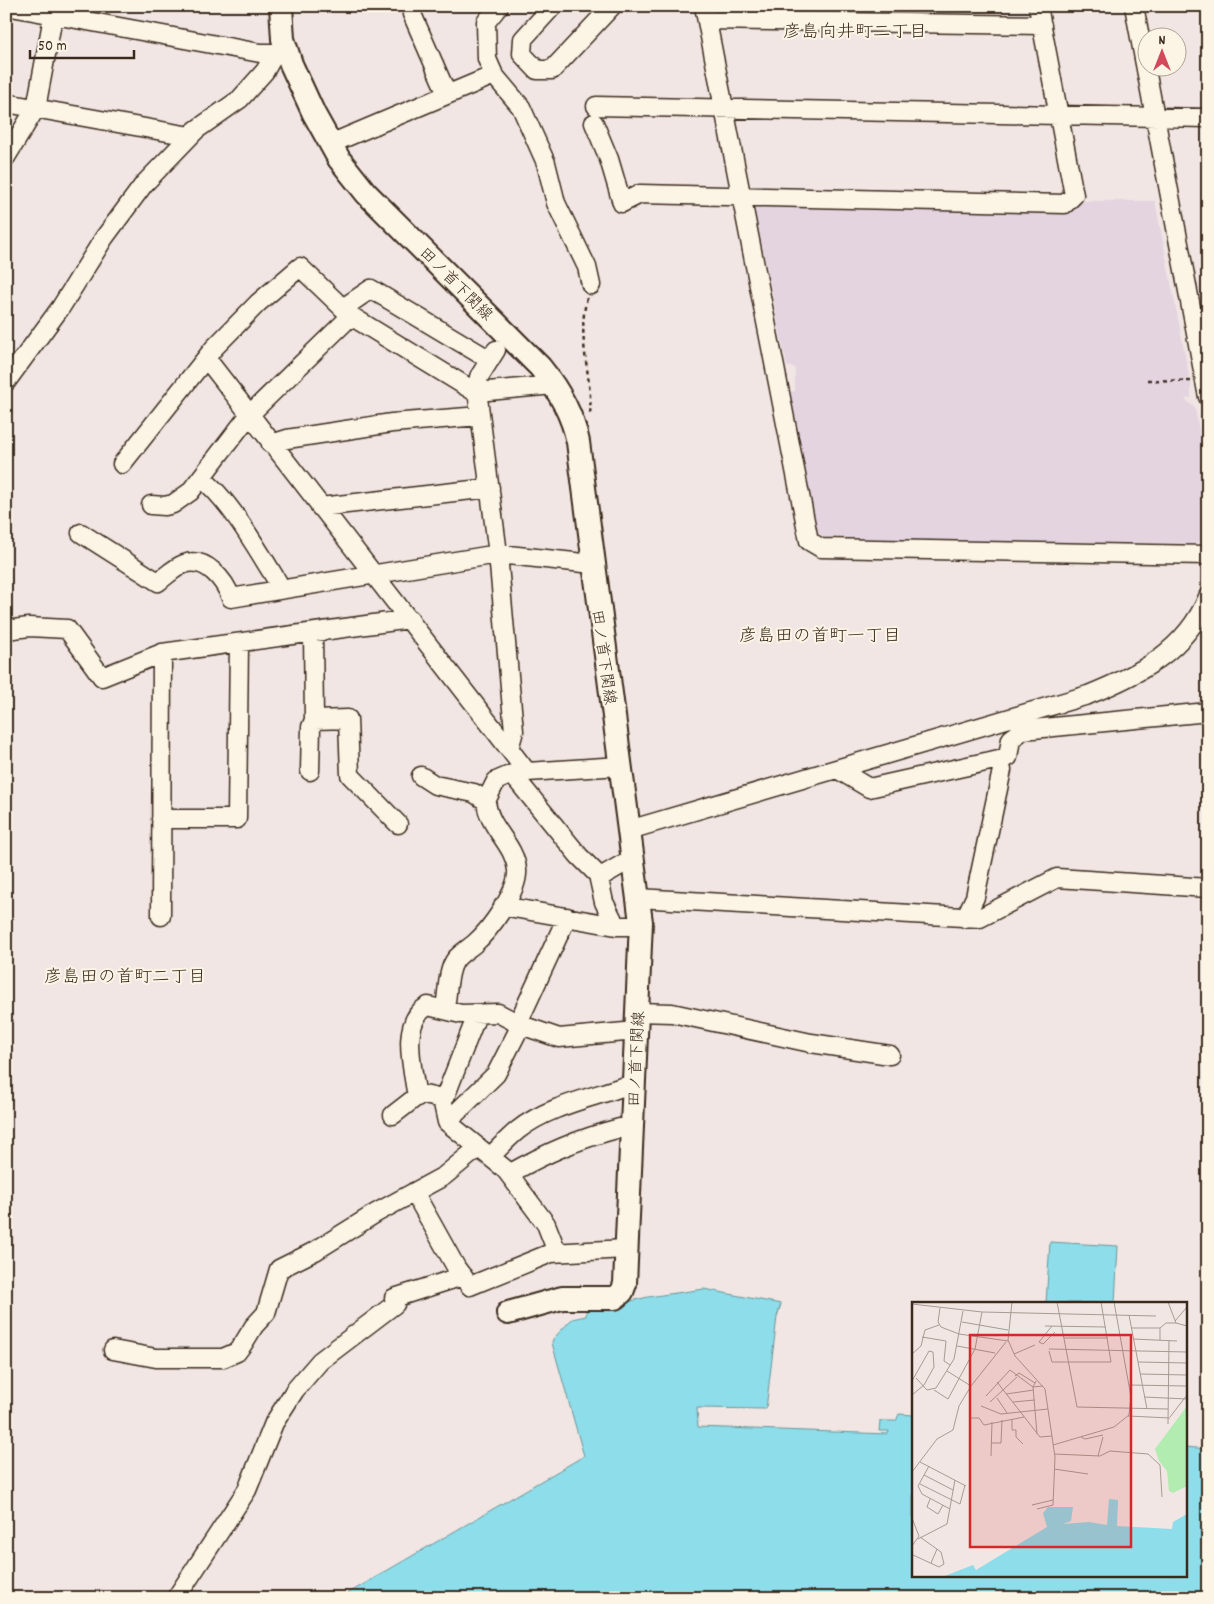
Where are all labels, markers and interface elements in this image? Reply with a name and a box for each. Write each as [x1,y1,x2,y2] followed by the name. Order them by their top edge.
[783,21,927,46] district label: 彦島向井町二丁目
[30,28,134,60] scale bar
[1136,28,1186,78] north arrow
[1159,31,1166,51] text: N
[38,36,67,58] text: 50 m
[413,243,497,327] street label: 田ノ首下関線
[584,608,621,706] street label: 田ノ首下関線
[739,625,901,650] district label: 彦島田の首町一丁目
[44,966,206,991] district label: 彦島田の首町二丁目
[623,1011,651,1108] street label: 田ノ首下関線
[912,1302,1186,1576] inset map

